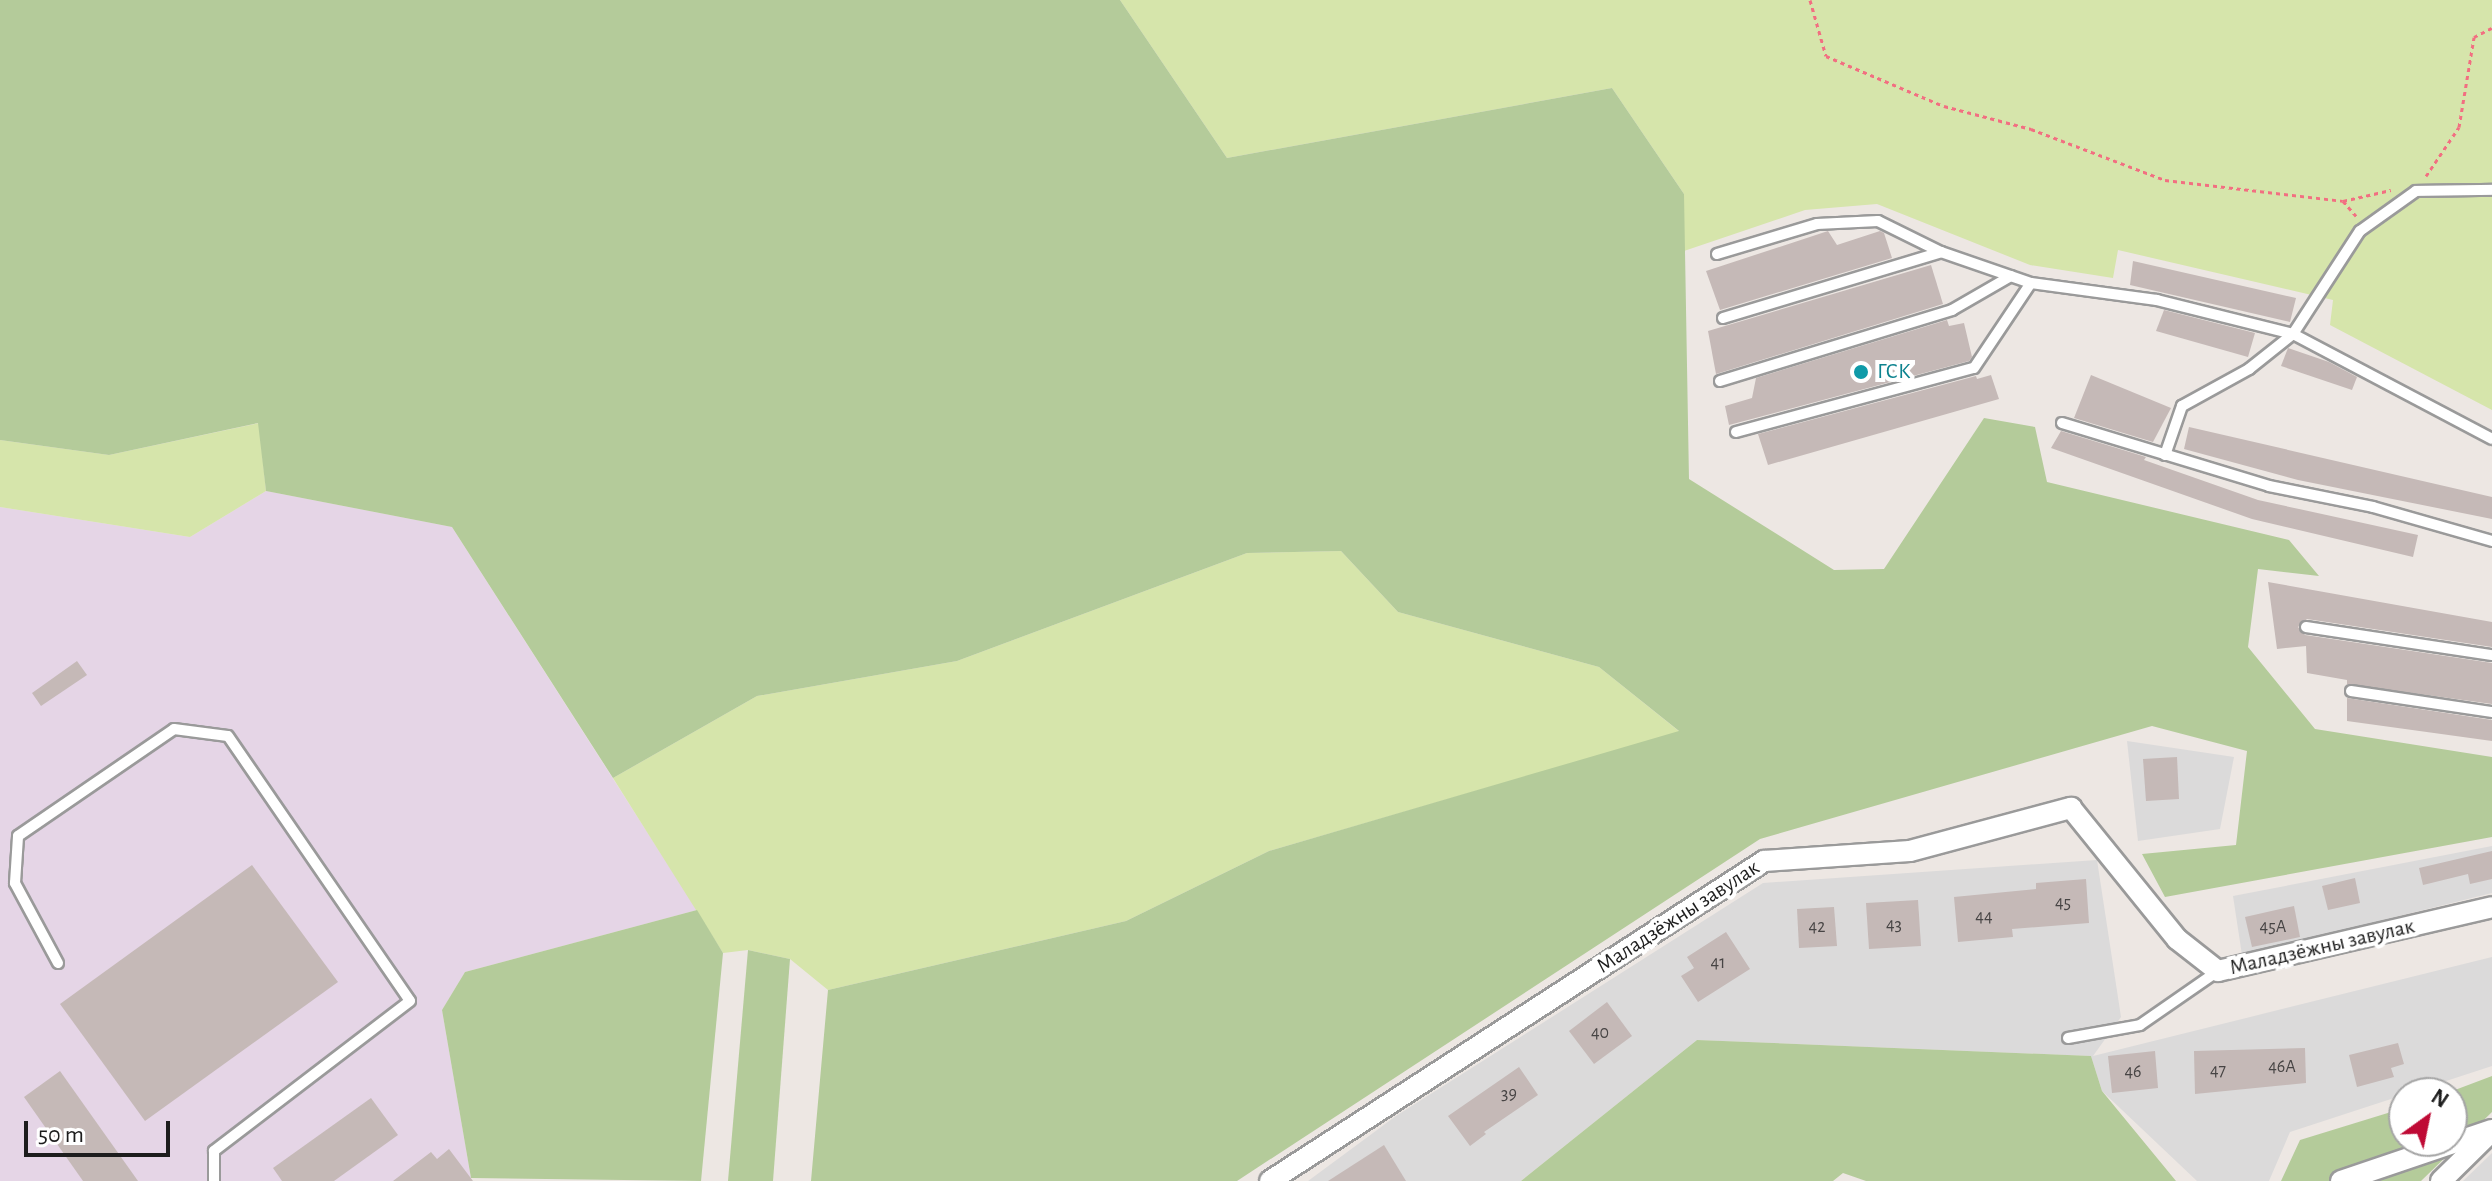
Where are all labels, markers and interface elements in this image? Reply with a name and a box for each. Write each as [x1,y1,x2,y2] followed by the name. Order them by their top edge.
[1877,359,1911,385] place label: ГСК
[1852,363,1870,381] marker: ГСК
[1592,854,1764,980] street label: Маладзёжны завулак
[2055,892,2071,914] house number: 45
[1975,906,1993,928] house number: 44
[2227,913,2417,981] street label: Маладзёжны завулак
[1886,914,1902,936] house number: 43
[1809,916,1825,938] house number: 42
[2260,916,2286,938] house number: 45А
[1711,952,1725,974] house number: 41
[1591,1022,1609,1044] house number: 40
[2268,1056,2296,1078] house number: 46А
[2210,1060,2226,1082] house number: 47
[2124,1061,2142,1083] house number: 46
[2388,1077,2468,1157] north arrow
[1501,1083,1517,1105] house number: 39
[2428,1085,2452,1112] text: N
[28,1105,174,1155] scale bar
[38,1123,84,1147] text: 50 m

